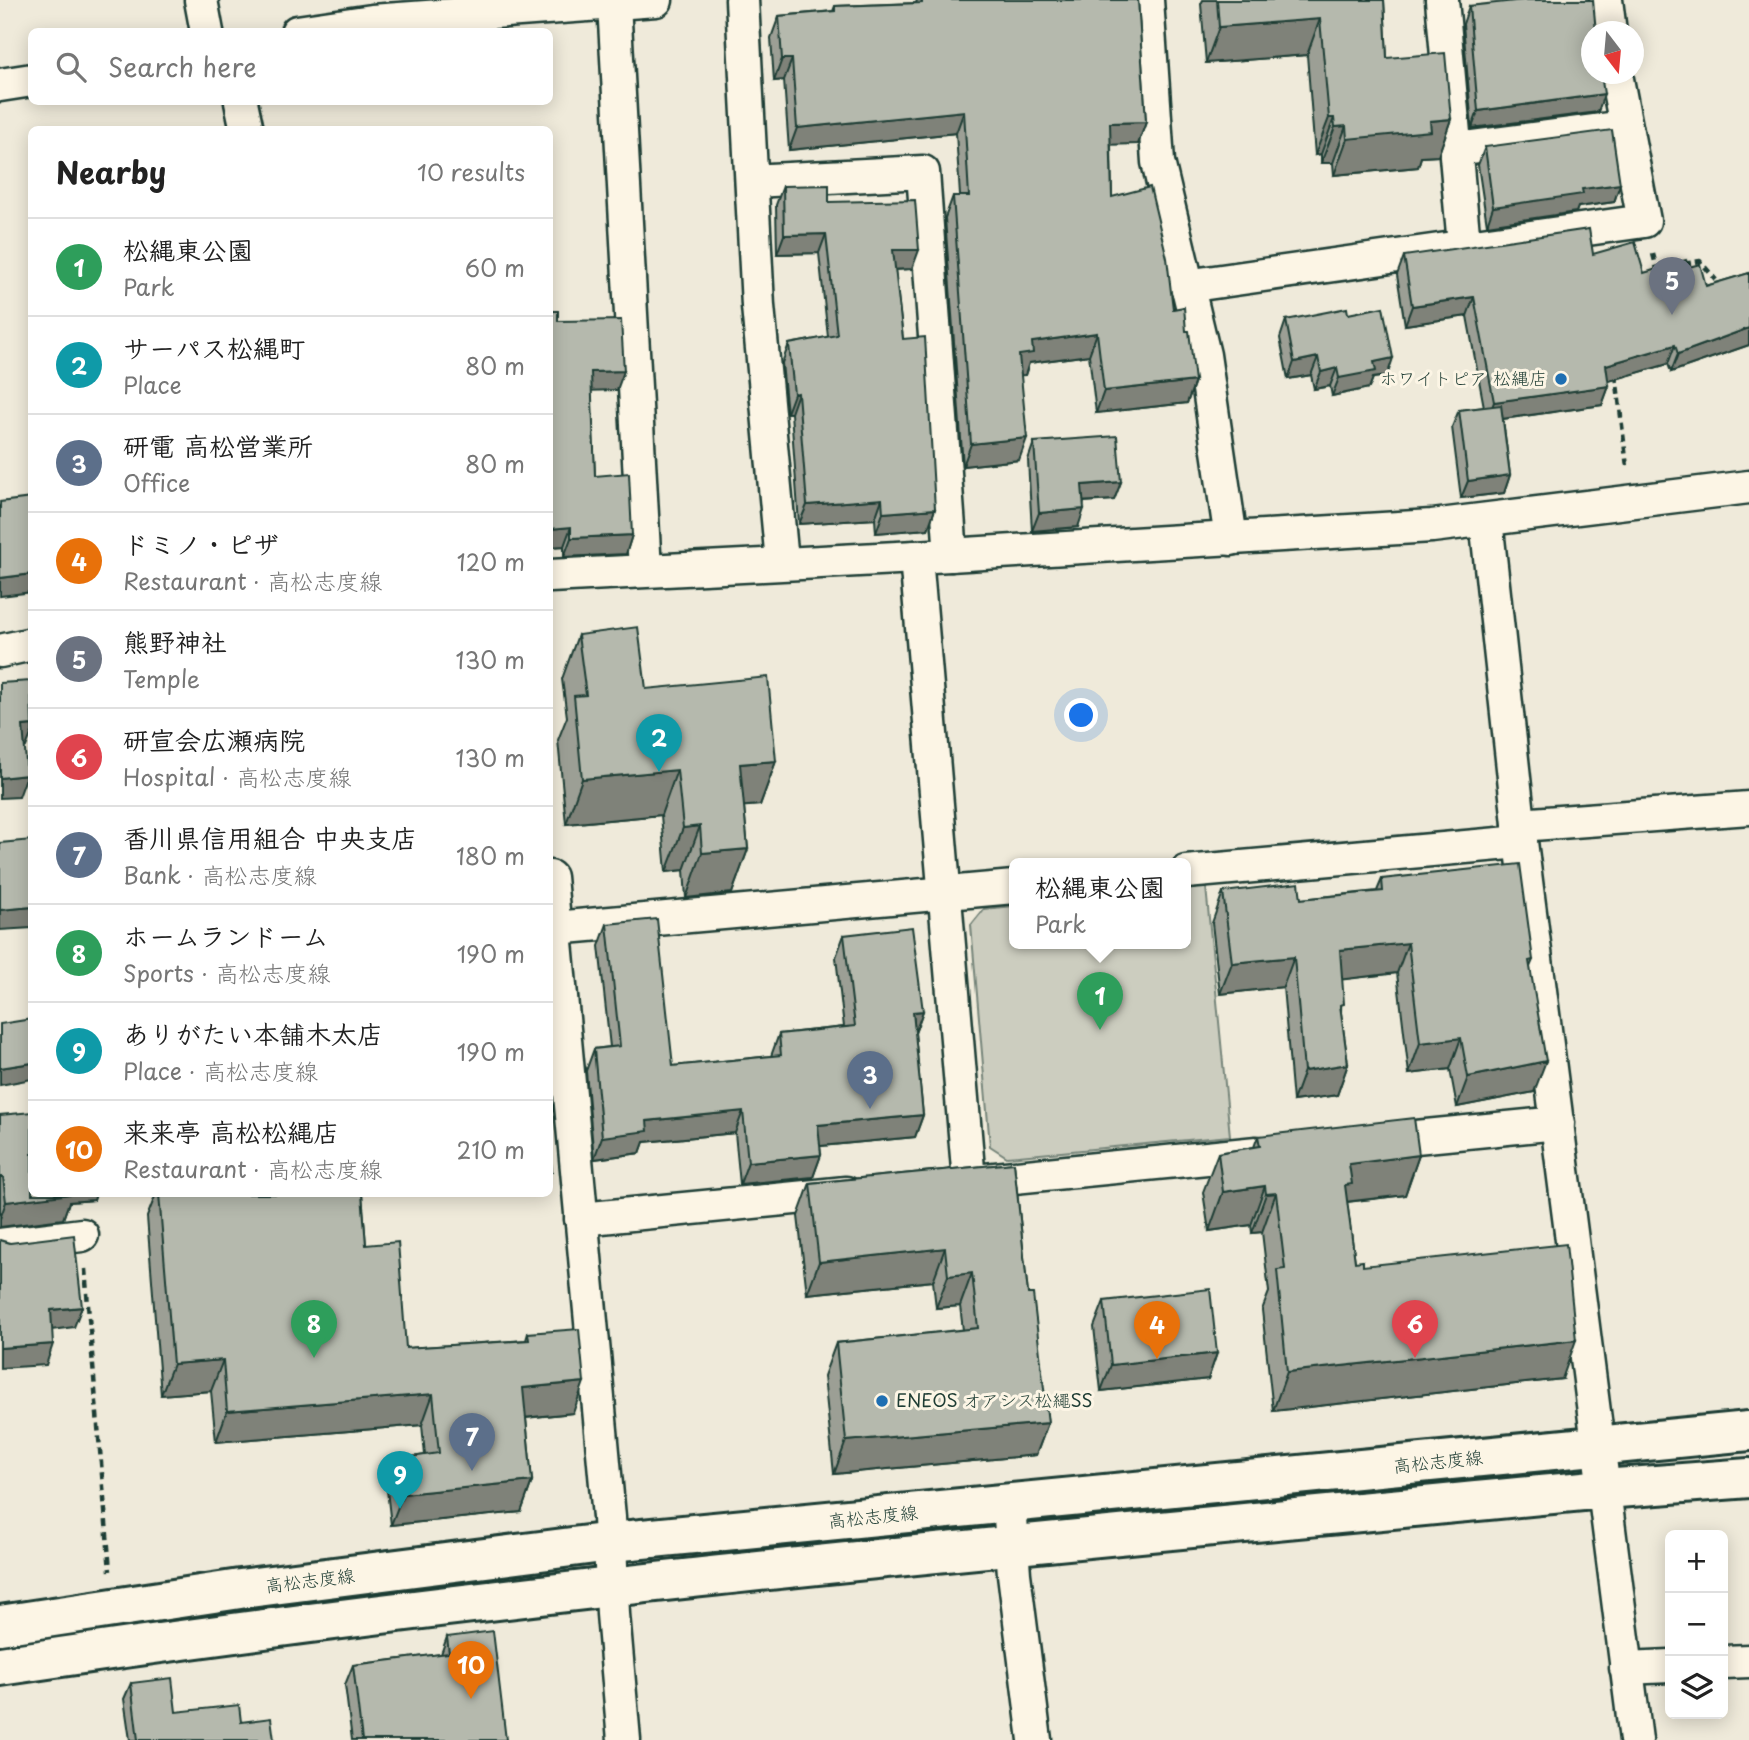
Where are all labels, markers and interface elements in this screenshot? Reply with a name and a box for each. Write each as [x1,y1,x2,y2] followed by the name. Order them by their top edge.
[1581,21,1644,84] north arrow
[28,28,553,105] search box
[108,47,257,86] text: Search here
[52,48,90,86] icon: search
[56,149,166,194] text: Nearby
[417,154,525,189] text: 10 results
[123,230,253,269] text: 松縄東公園
[74,250,85,285] text: 1
[465,250,525,285] text: 60 m
[1649,257,1695,315] pin: 5
[123,269,174,304] text: Park
[123,328,305,367] text: サーパス松縄町
[71,348,87,383] text: 2
[465,348,525,383] text: 80 m
[1379,364,1547,391] place label: ホワイトピア 松縄店
[123,367,182,402] text: Place
[1553,371,1569,387] marker: ホワイトピア 松縄店
[123,426,313,465] text: 研電 高松営業所
[71,446,87,481] text: 3
[465,446,525,481] text: 80 m
[123,465,190,500] text: Office
[123,524,279,563] text: ドミノ・ピザ
[71,544,87,579] text: 4
[457,544,525,579] text: 120 m
[123,563,382,598] text: Restaurant · 高松志度線
[123,622,227,661] text: 熊野神社
[72,642,86,677] text: 5
[455,642,525,677] text: 130 m
[123,661,200,696] text: Temple
[1064,698,1098,732] your location
[636,714,682,772] pin: 2
[123,720,305,759] text: 研宣会広瀬病院
[71,740,87,775] text: 6
[455,740,525,775] text: 130 m
[123,759,352,794] text: Hospital · 高松志度線
[123,818,417,857] text: 香川県信用組合 中央支店
[72,838,86,873] text: 7
[456,838,525,873] text: 180 m
[123,857,317,892] text: Bank · 高松志度線
[1009,858,1191,949] popup
[1035,867,1165,906] text: 松縄東公園
[1035,906,1086,941] text: Park
[123,916,328,955] text: ホームランドーム
[72,936,86,971] text: 8
[457,936,525,971] text: 190 m
[123,955,331,990] text: Sports · 高松志度線
[1077,972,1123,1030] pin: 1
[123,1014,383,1053] text: ありがたい本舗木太店
[72,1034,86,1069] text: 9
[457,1034,525,1069] text: 190 m
[847,1051,893,1109] pin: 3
[123,1053,318,1088] text: Place · 高松志度線
[123,1112,339,1151] text: 来来亭 高松松縄店
[65,1132,93,1167] text: 10
[457,1132,525,1167] text: 210 m
[123,1151,382,1186] text: Restaurant · 高松志度線
[291,1300,337,1358] pin: 8
[1392,1300,1438,1358] pin: 6
[1134,1301,1180,1359] pin: 4
[896,1386,1093,1413] place label: ENEOS オアシス松繩SS
[874,1393,890,1409] marker: ENEOS オアシス松繩SS
[449,1413,495,1471] pin: 7
[1392,1442,1484,1479] street label: 高松志度線
[377,1451,423,1509] pin: 9
[827,1497,919,1534] street label: 高松志度線
[1665,1530,1728,1719] map controls
[1665,1530,1728,1593] button: +
[264,1561,356,1598] street label: 高松志度線
[1665,1593,1728,1656] button: −
[448,1641,494,1699] pin: 10
[1665,1656,1728,1719] button: layers

